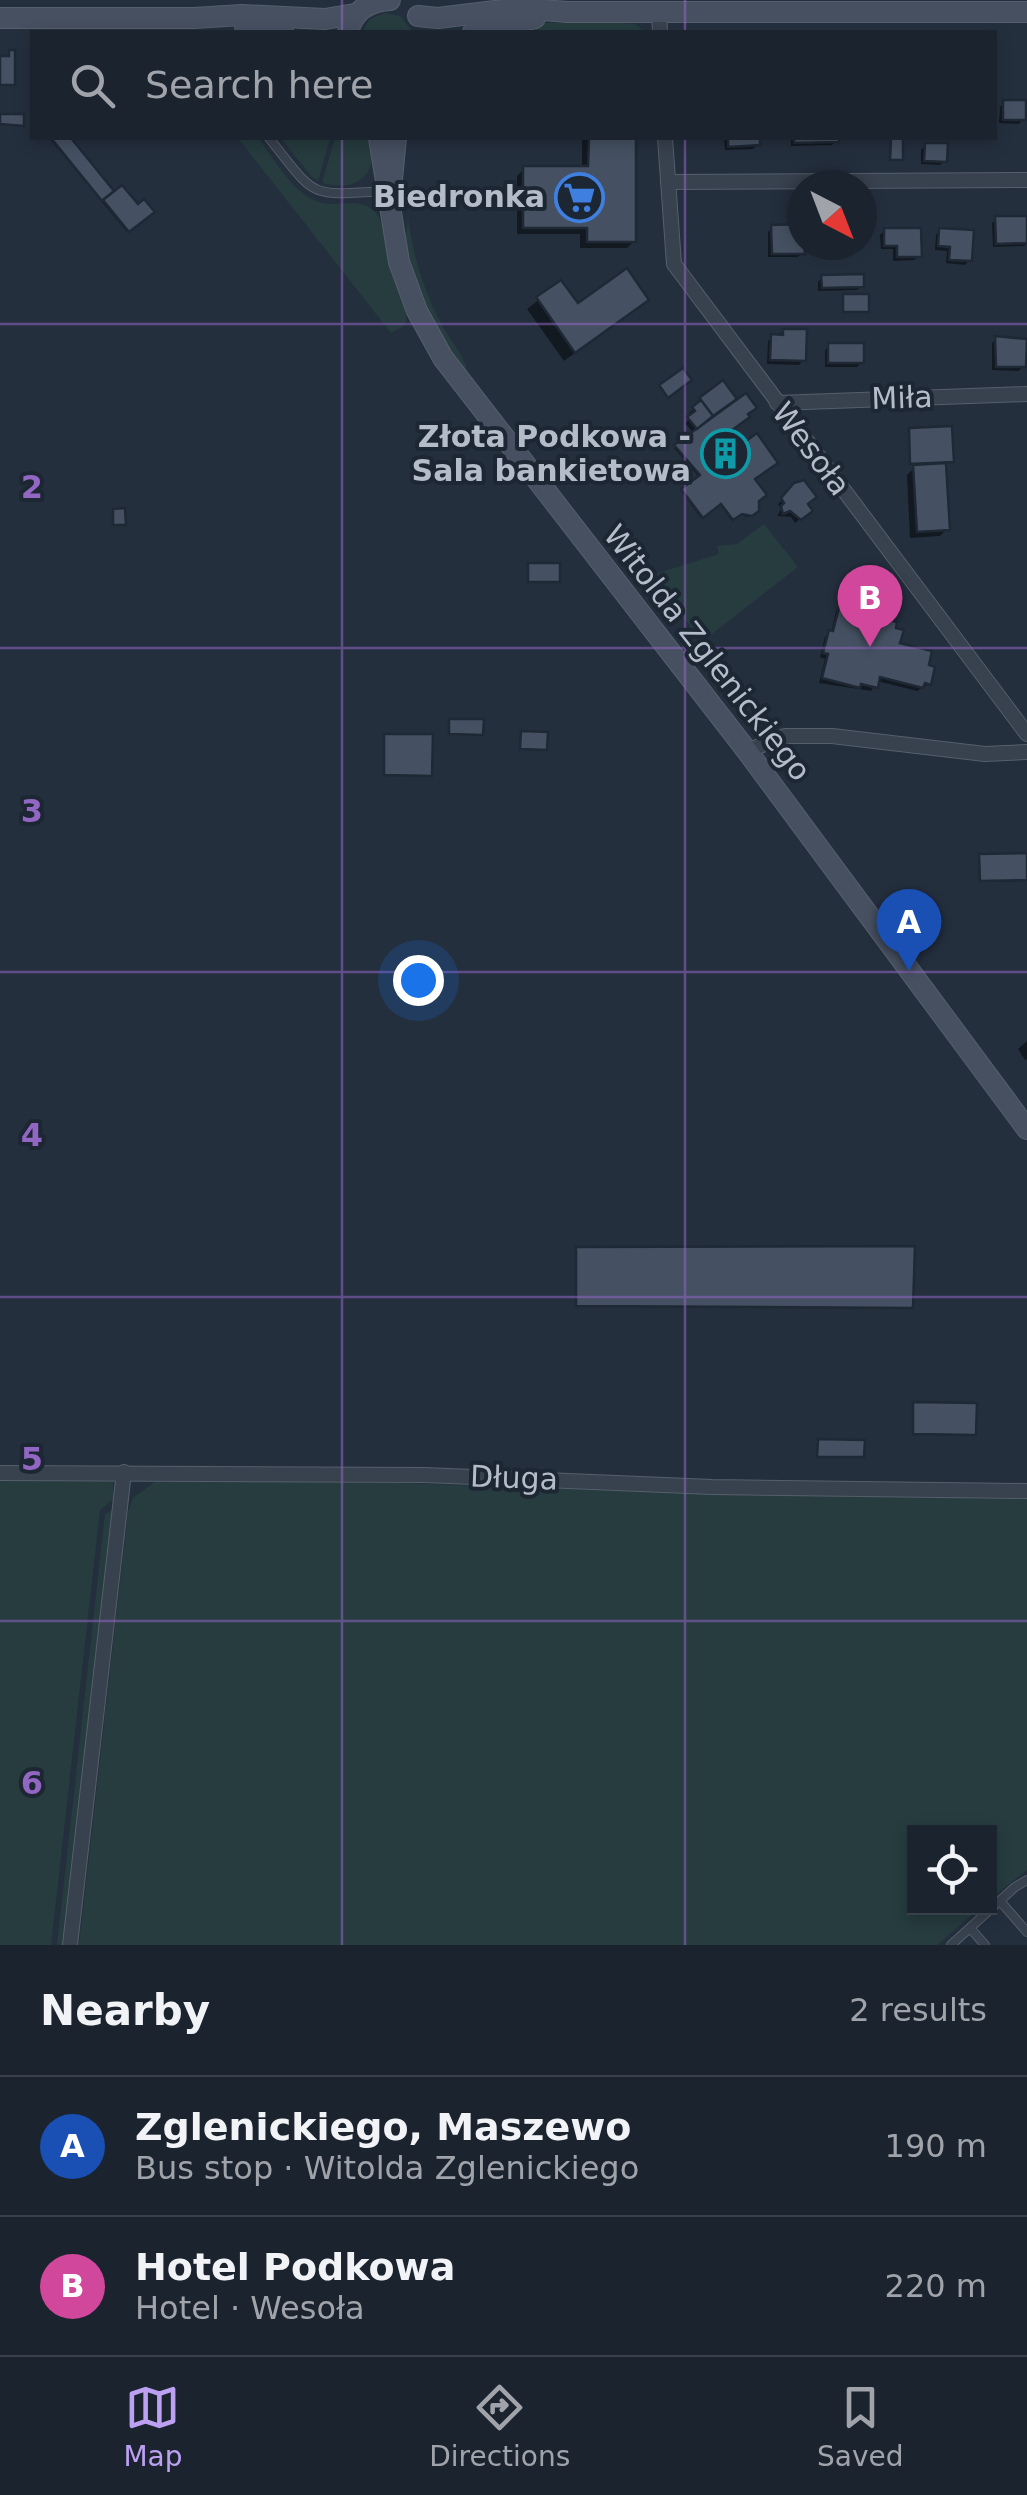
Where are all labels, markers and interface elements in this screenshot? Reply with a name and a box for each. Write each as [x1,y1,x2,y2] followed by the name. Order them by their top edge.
[30,30,997,140] search box
[65,58,120,113] icon: search
[145,63,373,107] text: Search here
[787,170,877,260] north arrow
[554,171,606,223] supermarket icon: Biedronka
[373,179,545,214] place label: Biedronka
[871,379,933,416] street label: Miła
[765,395,858,502] street label: Wesoła
[412,419,691,488] place label: Złota Podkowa - Sala bankietowa
[700,428,752,480] building icon: Złota Podkowa - Sala bankietowa
[21,468,43,506] text: 2
[597,518,818,787] street label: Witolda Zglenickiego
[838,564,902,647] pin: B
[21,792,43,830] text: 3
[876,888,942,971] pin: A
[393,955,444,1006] your location
[21,1116,43,1154] text: 4
[21,1440,43,1478] text: 5
[469,1458,559,1497] street label: Długa
[21,1764,43,1802] text: 6
[907,1825,997,1915] map controls
[907,1825,997,1915] button: locate
[40,1986,210,2035] text: Nearby
[849,1991,987,2029] text: 2 results
[135,2105,631,2149] text: Zglenickiego, Maszewo
[60,2127,85,2165] text: A
[885,2127,987,2165] text: 190 m
[135,2149,639,2187] text: Bus stop · Witolda Zglenickiego
[135,2245,455,2289] text: Hotel Podkowa
[60,2267,85,2305] text: B
[885,2267,987,2305] text: 220 m
[135,2289,365,2327] text: Hotel · Wesoła
[123,2380,182,2473] tab: Map
[429,2380,570,2473] tab: Directions
[817,2380,904,2473] tab: Saved

